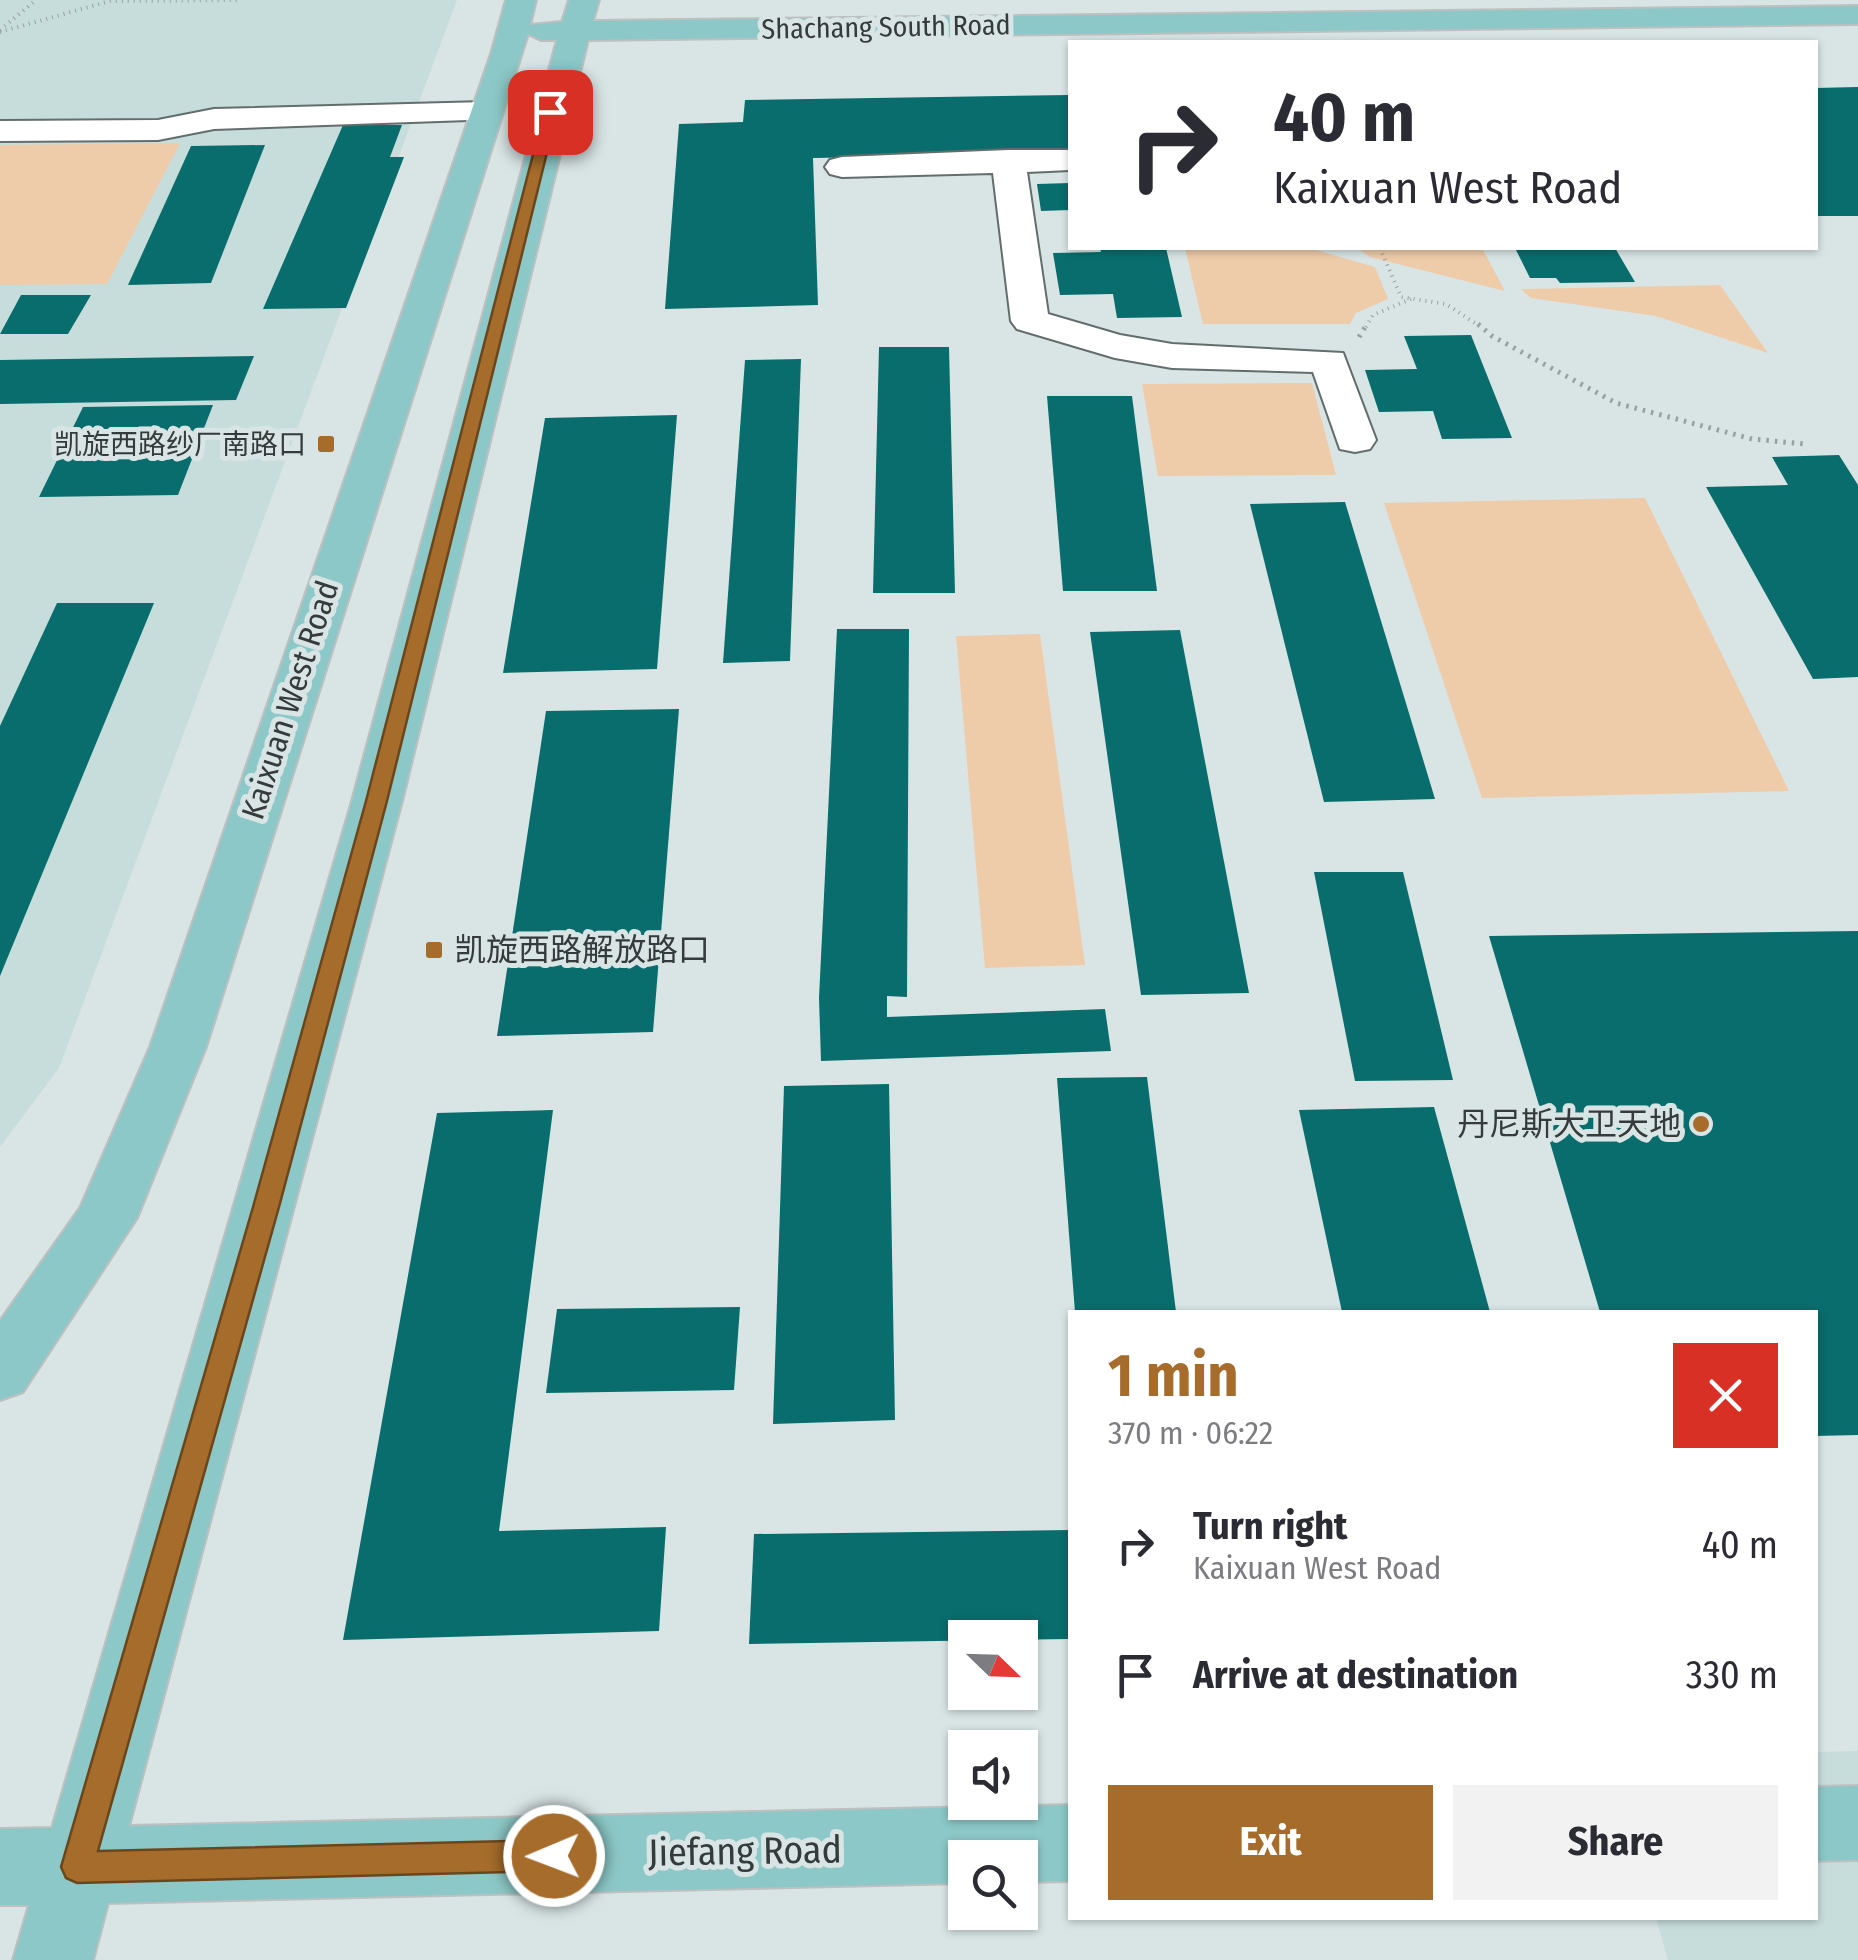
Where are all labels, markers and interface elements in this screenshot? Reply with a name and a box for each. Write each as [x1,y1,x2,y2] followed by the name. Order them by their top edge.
[761,8,1011,46] street label: Shachang South Road
[508,70,593,155] pin
[1273,76,1415,160] text: 40 m
[1108,80,1238,210] icon: right
[523,85,578,140] icon: arrive
[1273,161,1622,215] text: Kaixuan West Road
[54,428,306,461] place label: 凯旋西路纱厂南路口
[315,433,337,455] marker: 凯旋西路纱厂南路口
[234,576,346,824] street label: Kaixuan West Road
[454,931,710,969] place label: 凯旋西路解放路口
[423,939,445,961] marker: 凯旋西路解放路口
[1457,1105,1681,1143] place label: 丹尼斯大卫天地
[1690,1113,1712,1135] marker: 丹尼斯大卫天地
[1108,1340,1239,1412] text: 1 min
[1673,1343,1778,1448] button: close
[1108,1414,1273,1452] text: 370 m · 06:22
[1193,1503,1347,1549] text: Turn right
[1108,1518,1163,1573] icon: right
[1702,1522,1778,1568] text: 40 m
[1193,1549,1441,1587] text: Kaixuan West Road
[948,1620,1038,1710] north arrow
[948,1620,1038,1930] map controls
[1108,1648,1163,1703] icon: arrive
[1193,1652,1518,1698] text: Arrive at destination
[1686,1652,1778,1698] text: 330 m
[948,1730,1038,1820] button: sound
[1108,1785,1433,1900] button: Exit
[1453,1785,1778,1900] button: Share
[502,1804,606,1908] position arrow
[648,1826,842,1876] street label: Jiefang Road
[948,1840,1038,1930] button: search

